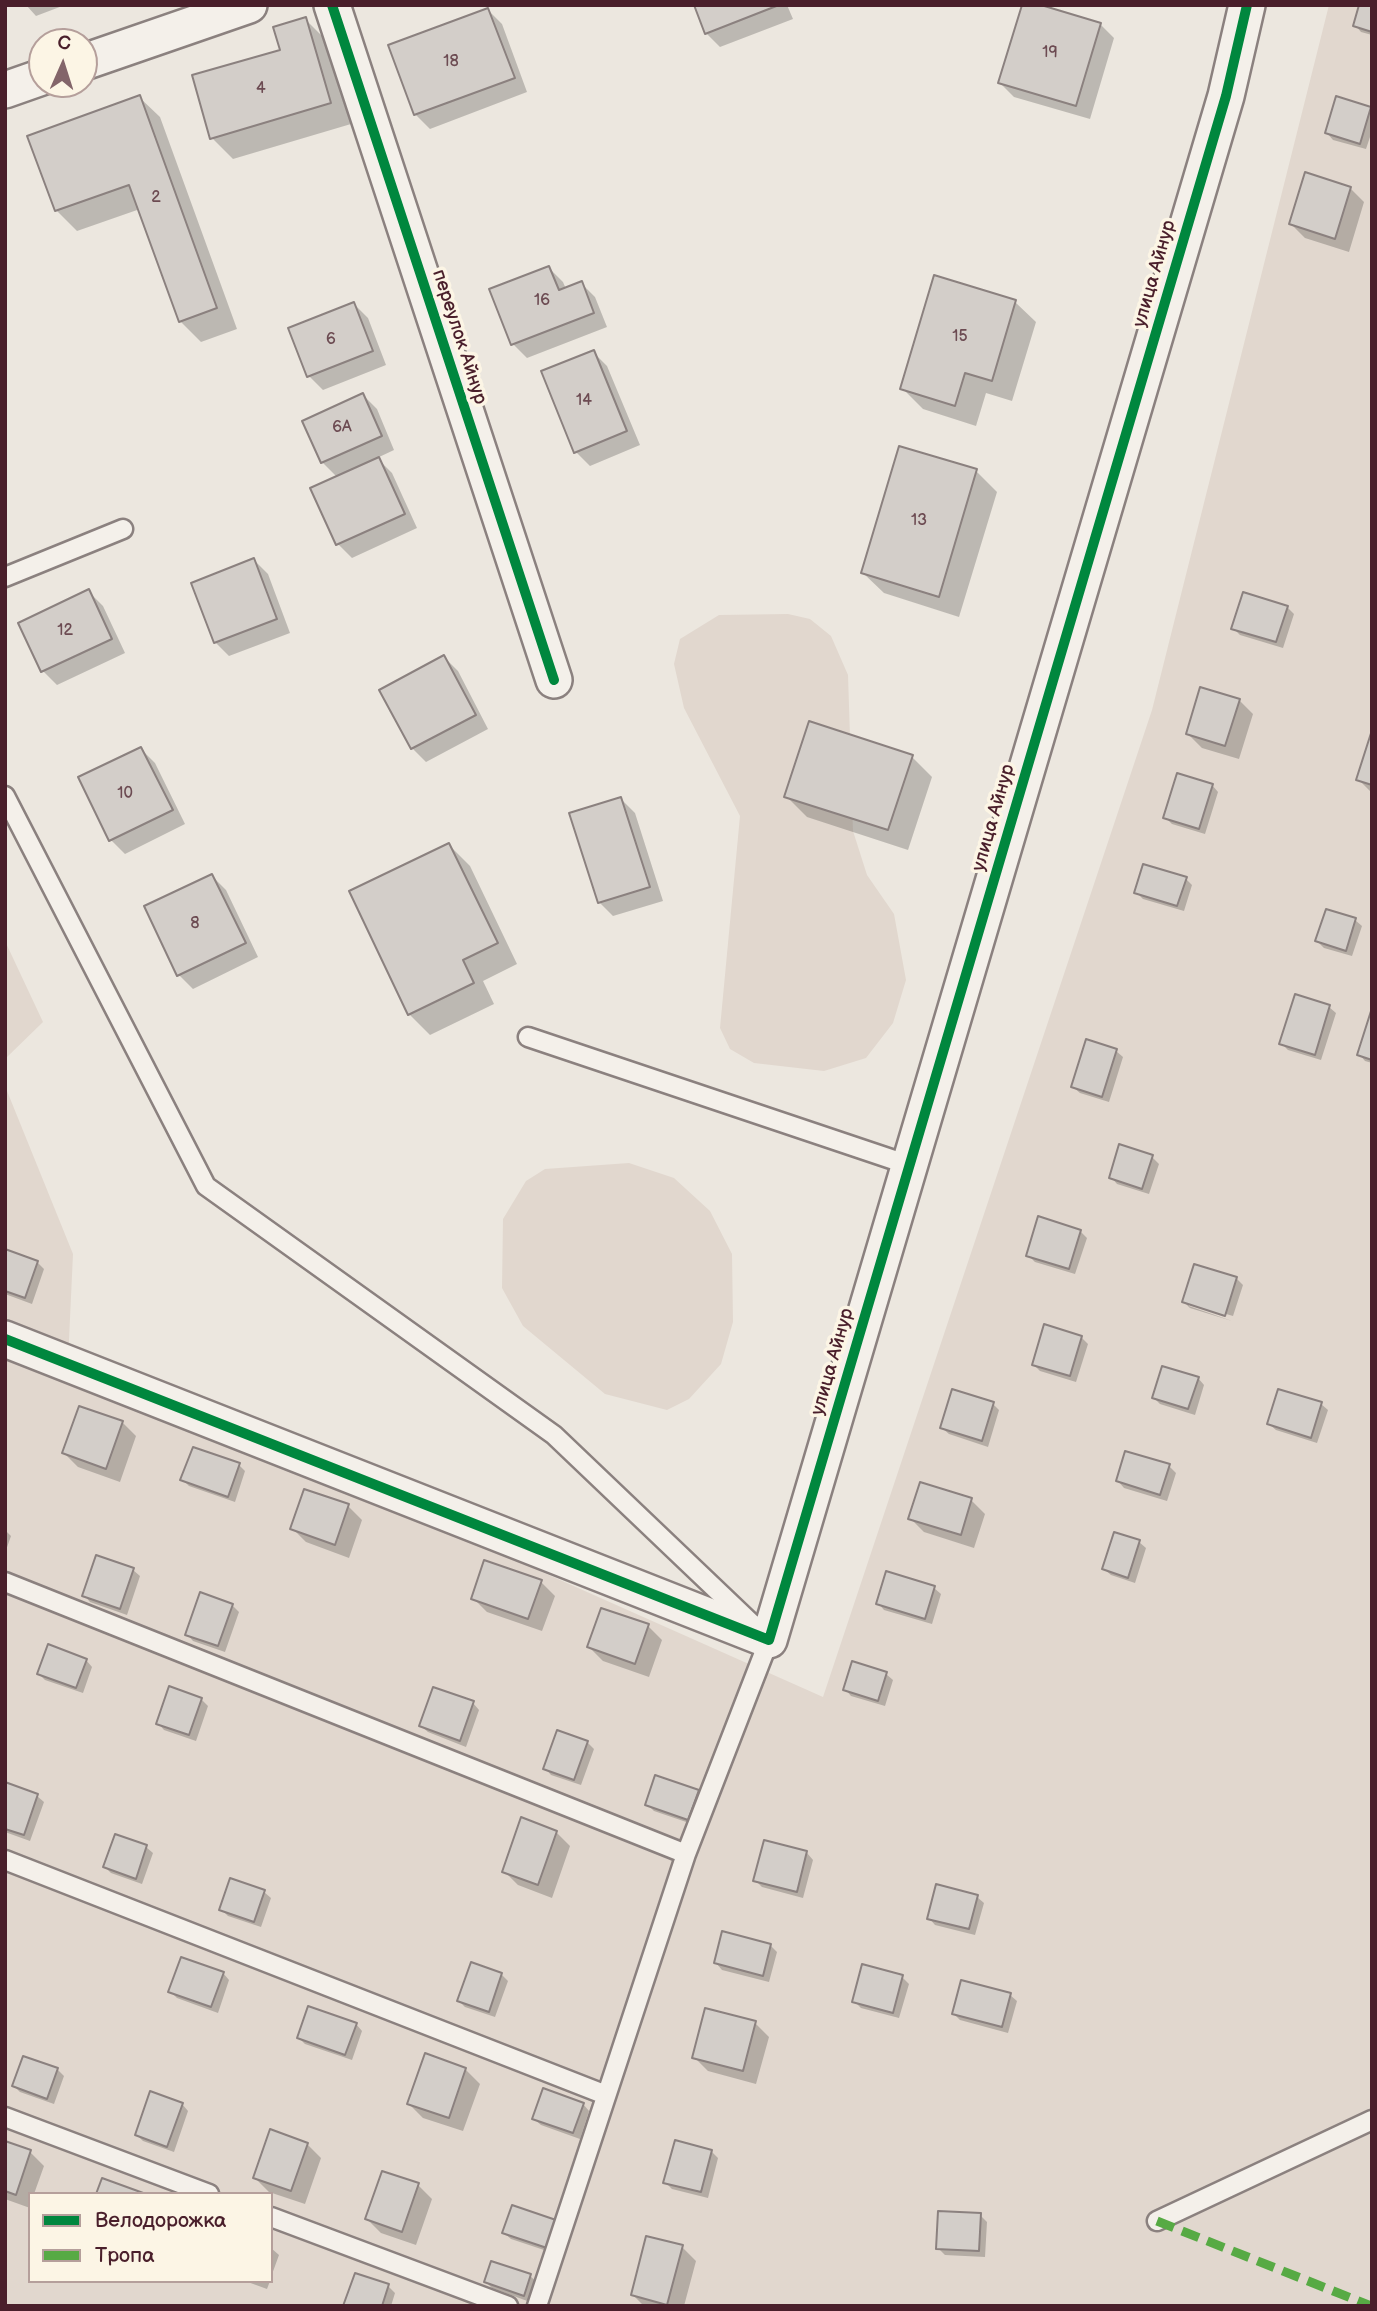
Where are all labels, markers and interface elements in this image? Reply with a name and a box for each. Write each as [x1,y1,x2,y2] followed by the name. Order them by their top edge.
[28,28,98,98] north arrow
[57,32,71,55] text: С
[1042,43,1058,63] house number: 19
[443,52,459,72] house number: 18
[256,79,266,99] house number: 4
[151,188,161,208] house number: 2
[1129,218,1181,330] street label: улица Айнур
[426,267,492,407] street label: переулок Айнур
[534,291,550,311] house number: 16
[952,327,968,347] house number: 15
[326,330,336,350] house number: 6
[576,391,592,411] house number: 14
[332,418,352,438] house number: 6А
[911,511,927,531] house number: 13
[57,621,73,641] house number: 12
[968,762,1020,874] street label: улица Айнур
[117,784,133,804] house number: 10
[190,914,200,934] house number: 8
[807,1306,859,1418] street label: улица Айнур
[28,2192,273,2283] legend
[95,2208,226,2233] text: Велодорожка
[95,2243,155,2268] text: Тропа

